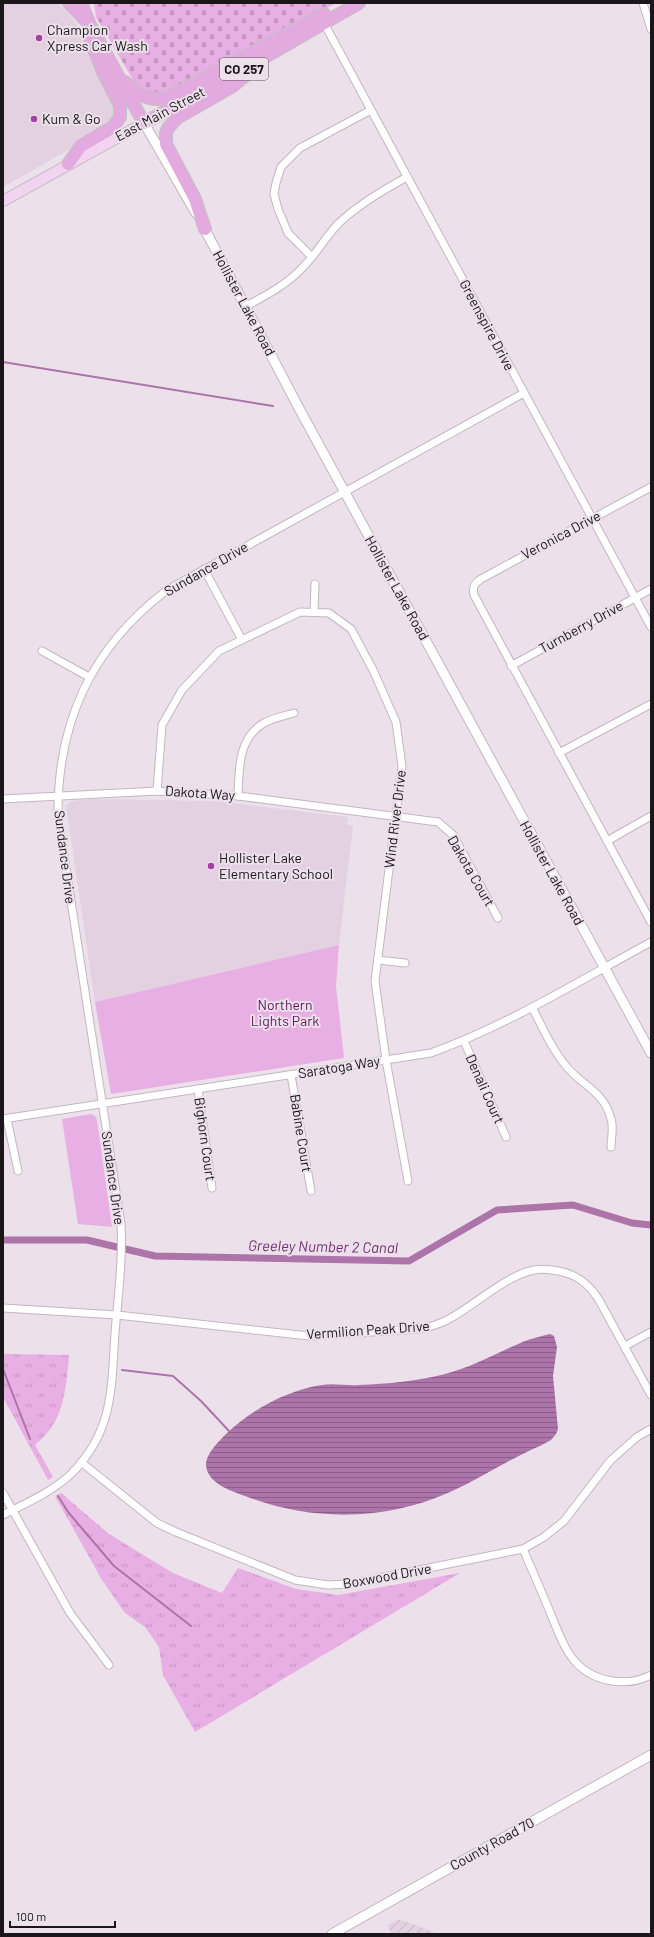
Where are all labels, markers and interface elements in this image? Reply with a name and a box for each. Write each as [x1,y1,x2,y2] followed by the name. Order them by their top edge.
[47,21,148,54] place label: Champion Xpress Car Wash
[34,33,44,43] marker: Champion Xpress Car Wash
[220,58,268,80] road number: CO 257
[112,83,208,144] street label: East Main Street
[42,110,101,127] place label: Kum & Go
[29,114,39,124] marker: Kum & Go
[210,247,279,358] street label: Hollister Lake Road
[456,276,519,373] street label: Greenspire Drive
[518,507,603,563] street label: Veronica Drive
[362,533,433,643] street label: Hollister Lake Road
[161,538,251,599] street label: Sundance Drive
[536,596,626,657] street label: Turnberry Drive
[380,769,409,869] street label: Wind River Drive
[164,782,236,803] street label: Dakota Way
[51,809,80,905] street label: Sundance Drive
[517,818,588,928] street label: Hollister Lake Road
[444,832,499,909] street label: Dakota Court
[219,849,333,882] place label: Hollister Lake Elementary School
[206,861,216,871] marker: Hollister Lake Elementary School
[251,996,319,1029] park label: Northern Lights Park
[463,1051,508,1126] street label: Denali Court
[297,1052,382,1081] street label: Saratoga Way
[287,1093,316,1173] street label: Babine Court
[191,1096,220,1182] street label: Bighorn Court
[99,1130,128,1226] street label: Sundance Drive
[248,1236,399,1256] water label: Greeley Number 2 Canal
[306,1317,430,1342] street label: Vermilion Peak Drive
[341,1559,433,1592] street label: Boxwood Drive
[447,1813,537,1874] street label: County Road 70
[10,1903,115,1929] scale bar
[16,1909,46,1923] text: 100 m

